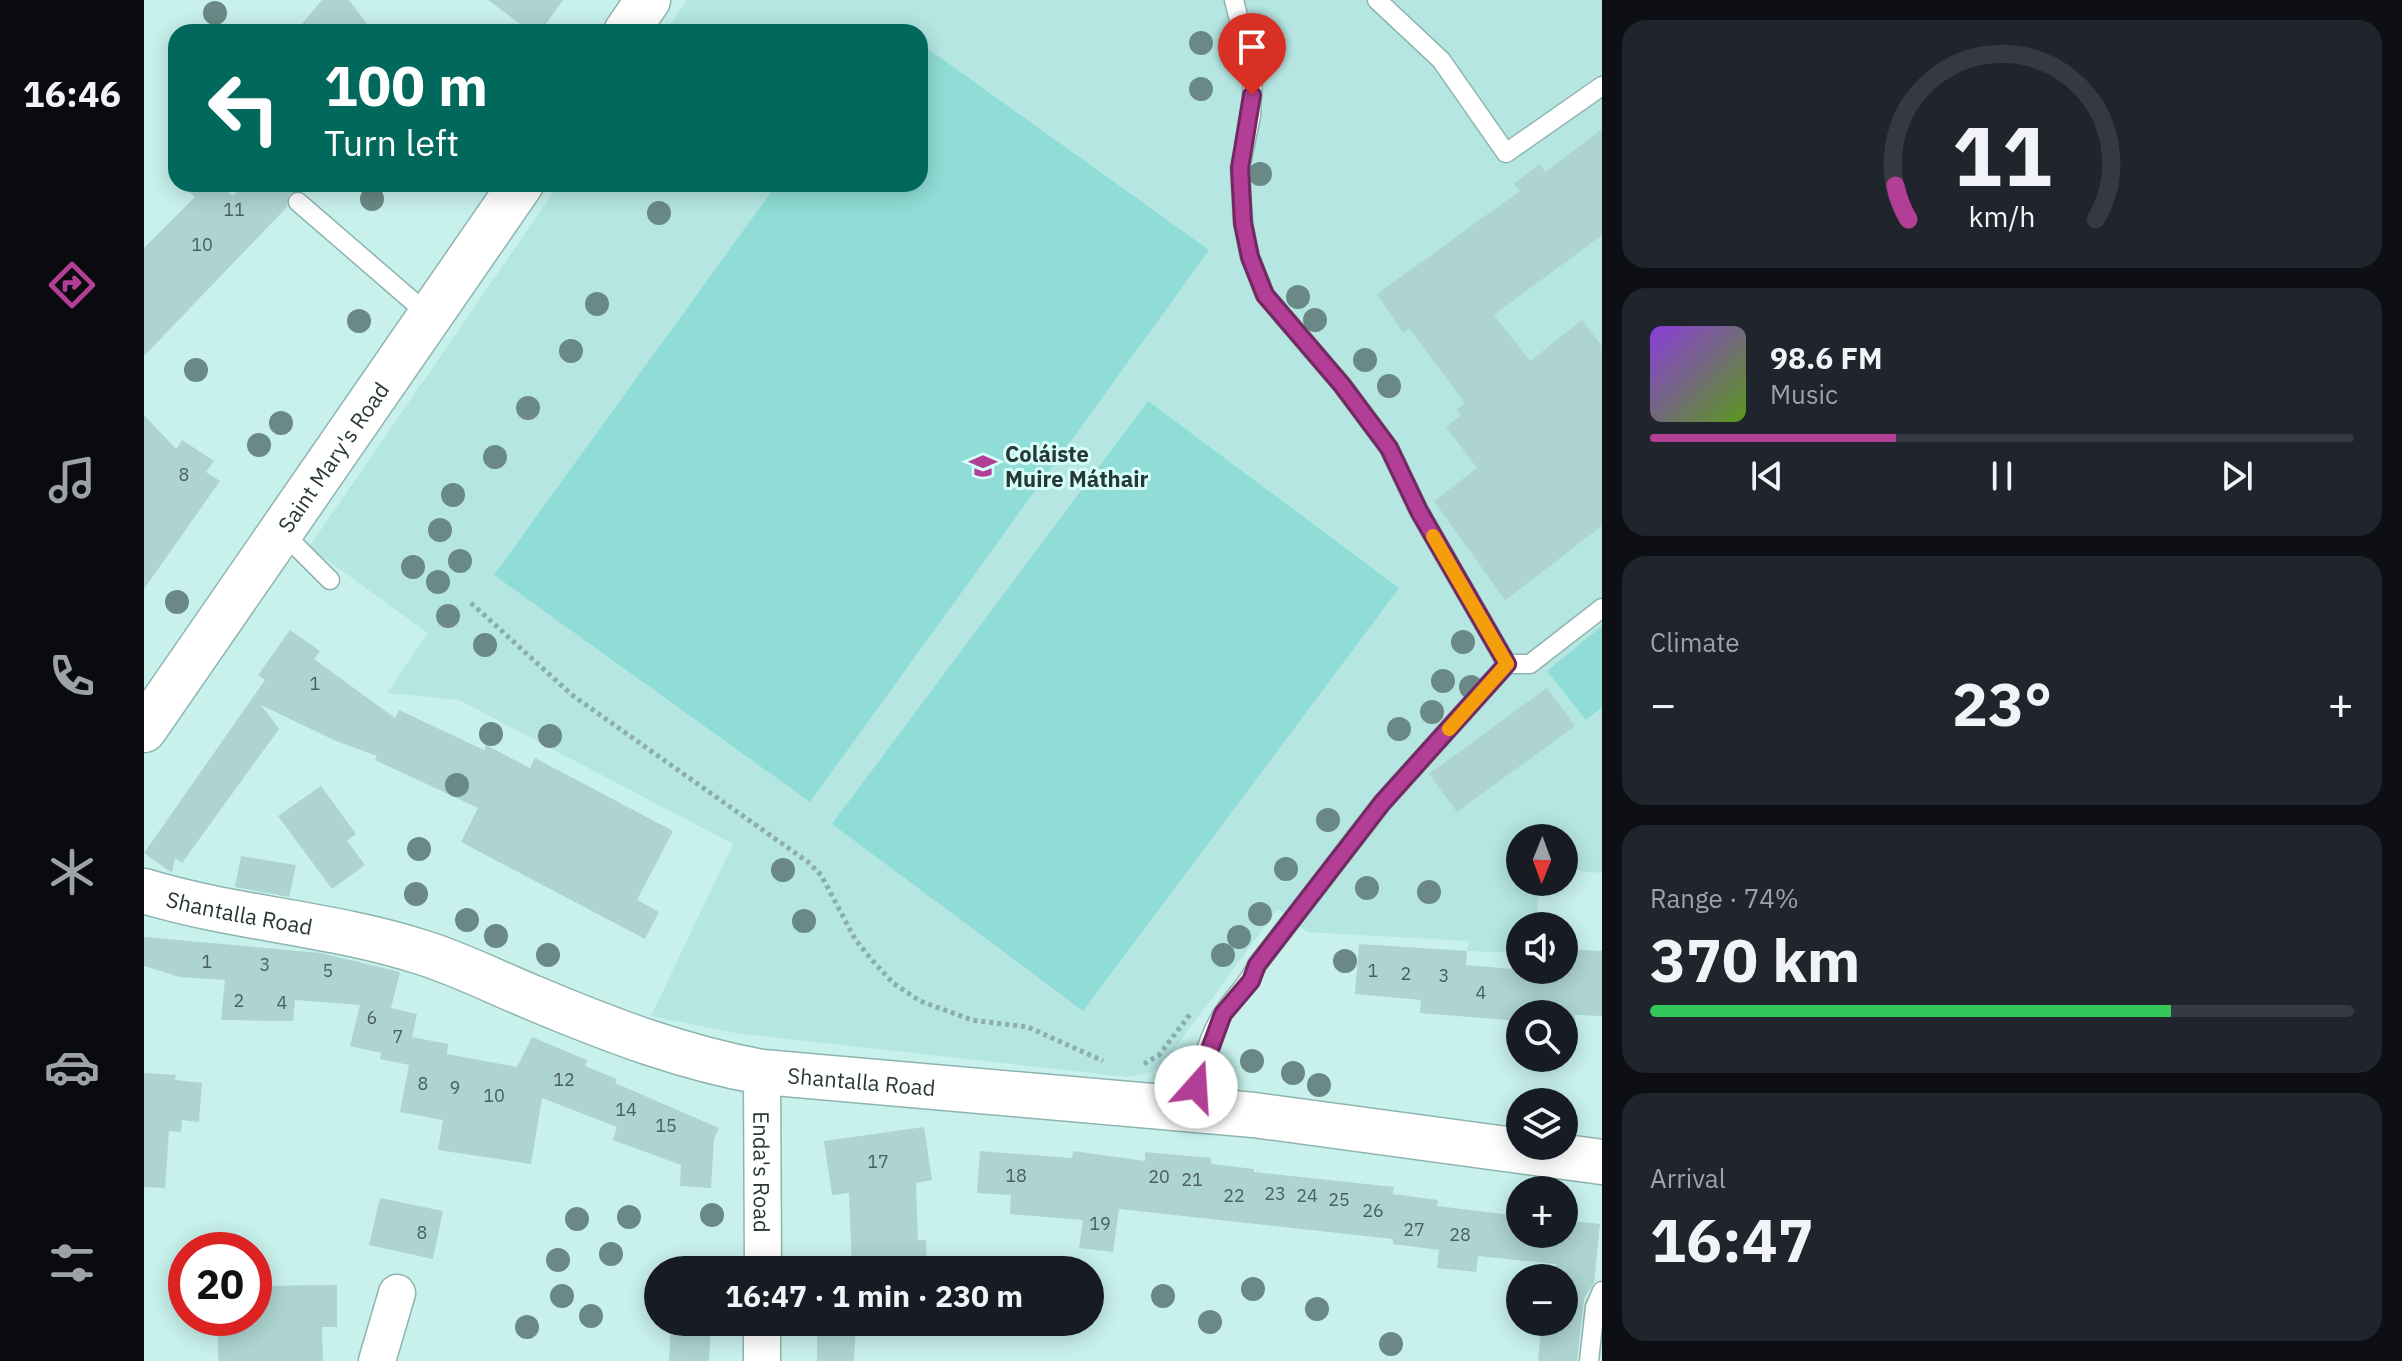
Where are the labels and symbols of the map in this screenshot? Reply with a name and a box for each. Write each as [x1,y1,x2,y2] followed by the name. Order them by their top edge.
[1218,13,1286,95] pin
[223,198,245,221] house number: 11
[191,233,213,256] house number: 10
[271,376,395,538] street label: Saint Mary's Road
[1005,439,1149,493] place label: Coláiste Muire Máthair
[968,451,998,481] school or university icon: Coláiste Muire Máthair
[179,463,189,486] house number: 8
[310,672,320,695] house number: 1
[1506,824,1578,896] north arrow
[163,883,315,941] street label: Shantalla Road
[202,950,212,973] house number: 1
[260,953,270,976] house number: 3
[323,959,333,982] house number: 5
[1368,959,1378,982] house number: 1
[1401,962,1411,985] house number: 2
[1439,964,1449,987] house number: 3
[1476,981,1487,1004] house number: 4
[234,989,244,1012] house number: 2
[277,991,288,1014] house number: 4
[367,1006,377,1029] house number: 6
[393,1025,403,1048] house number: 7
[1154,1045,1238,1129] position arrow
[786,1060,937,1102] street label: Shantalla Road
[553,1068,575,1091] house number: 12
[418,1072,428,1095] house number: 8
[450,1076,460,1099] house number: 9
[483,1084,505,1107] house number: 10
[615,1098,637,1121] house number: 14
[748,1111,777,1233] street label: Enda's Road
[655,1114,677,1137] house number: 15
[867,1150,889,1173] house number: 17
[1005,1164,1027,1187] house number: 18
[1148,1165,1170,1188] house number: 20
[1181,1168,1203,1191] house number: 21
[1264,1182,1286,1205] house number: 23
[1223,1184,1245,1207] house number: 22
[1296,1184,1318,1207] house number: 24
[1328,1188,1350,1211] house number: 25
[1362,1199,1384,1222] house number: 26
[1089,1212,1111,1235] house number: 19
[1403,1218,1425,1241] house number: 27
[417,1221,427,1244] house number: 8
[1449,1223,1471,1246] house number: 28
[168,1232,272,1336] speed limit sign: 20

